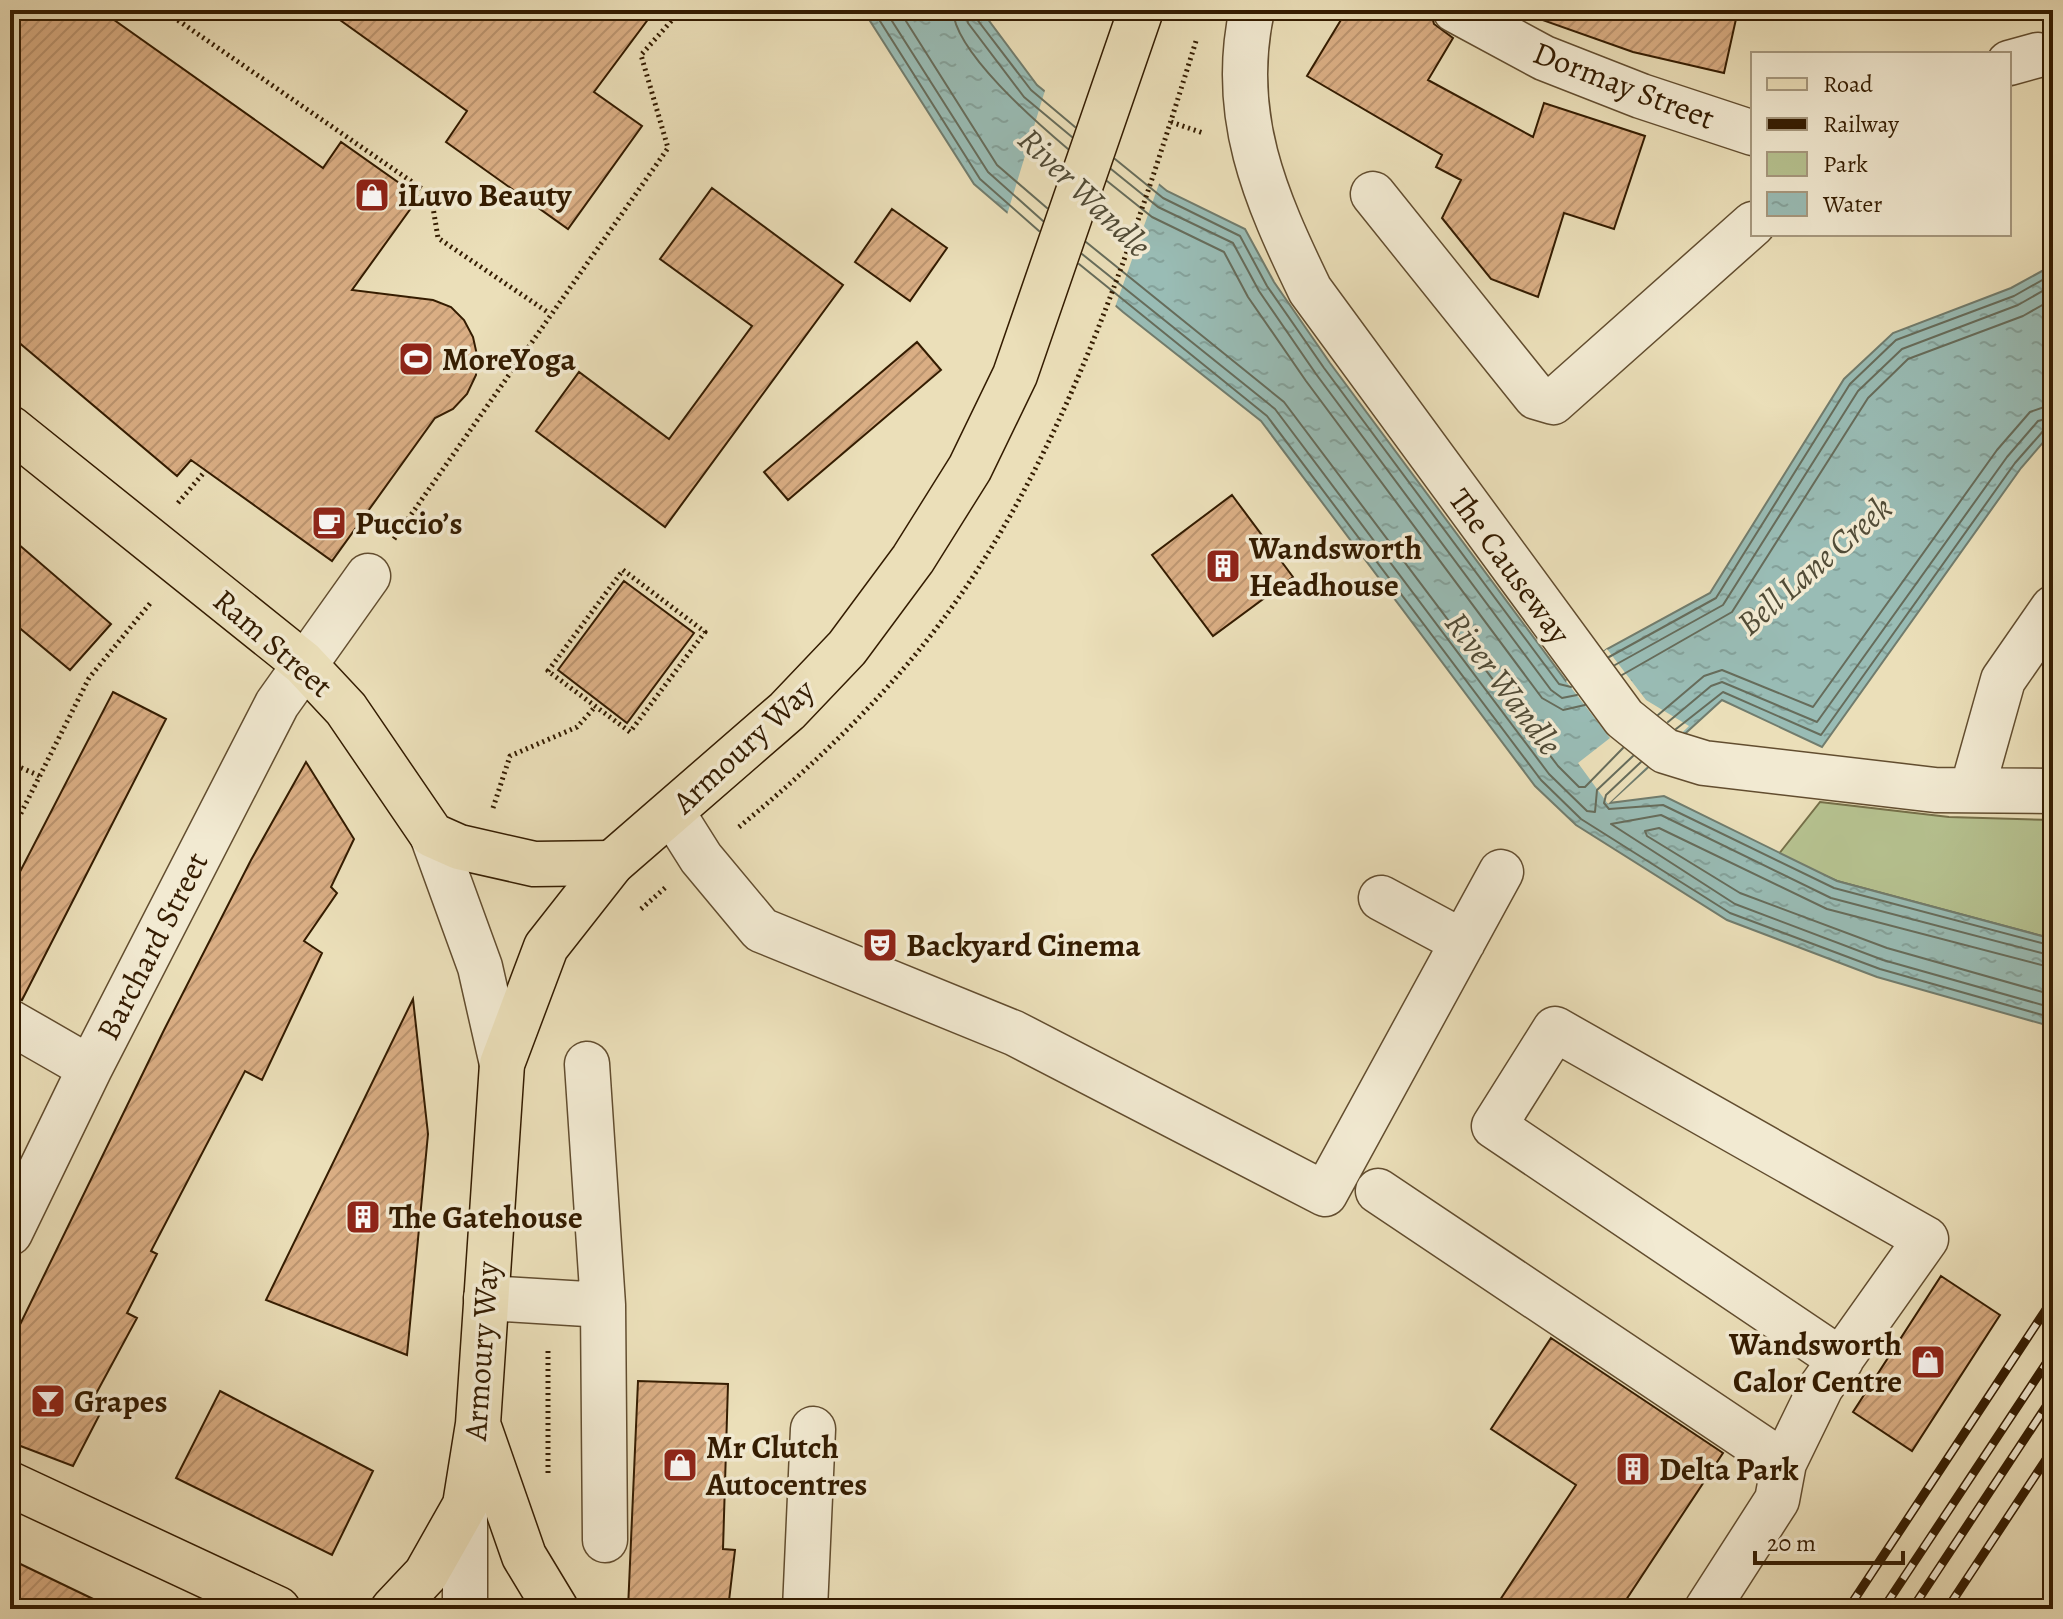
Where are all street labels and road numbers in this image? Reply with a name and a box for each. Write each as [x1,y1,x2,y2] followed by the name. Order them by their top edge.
[1527,30,1721,140] street label: Dormay Street
[1439,479,1582,653] street label: The Causeway
[204,579,342,707] street label: Ram Street
[662,668,824,824] street label: Armoury Way
[86,844,218,1048] street label: Barchard Street
[453,1259,509,1443] street label: Armoury Way

